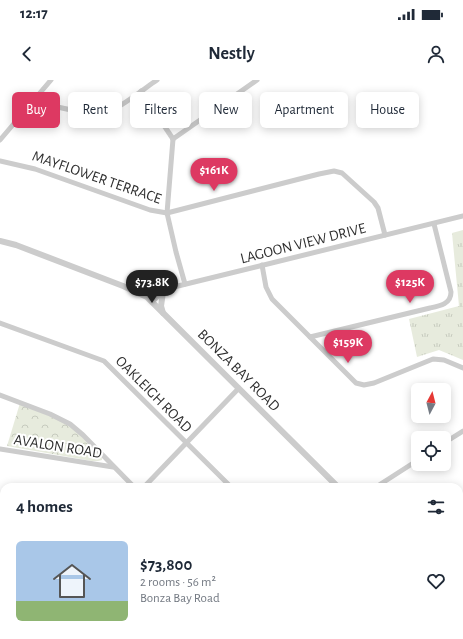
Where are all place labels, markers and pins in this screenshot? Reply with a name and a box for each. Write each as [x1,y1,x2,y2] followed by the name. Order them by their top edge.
[186,158,242,192] pin: $161K
[119,270,185,304] pin: $73.8K
[382,270,438,304] pin: $125K
[320,330,376,364] pin: $159K

